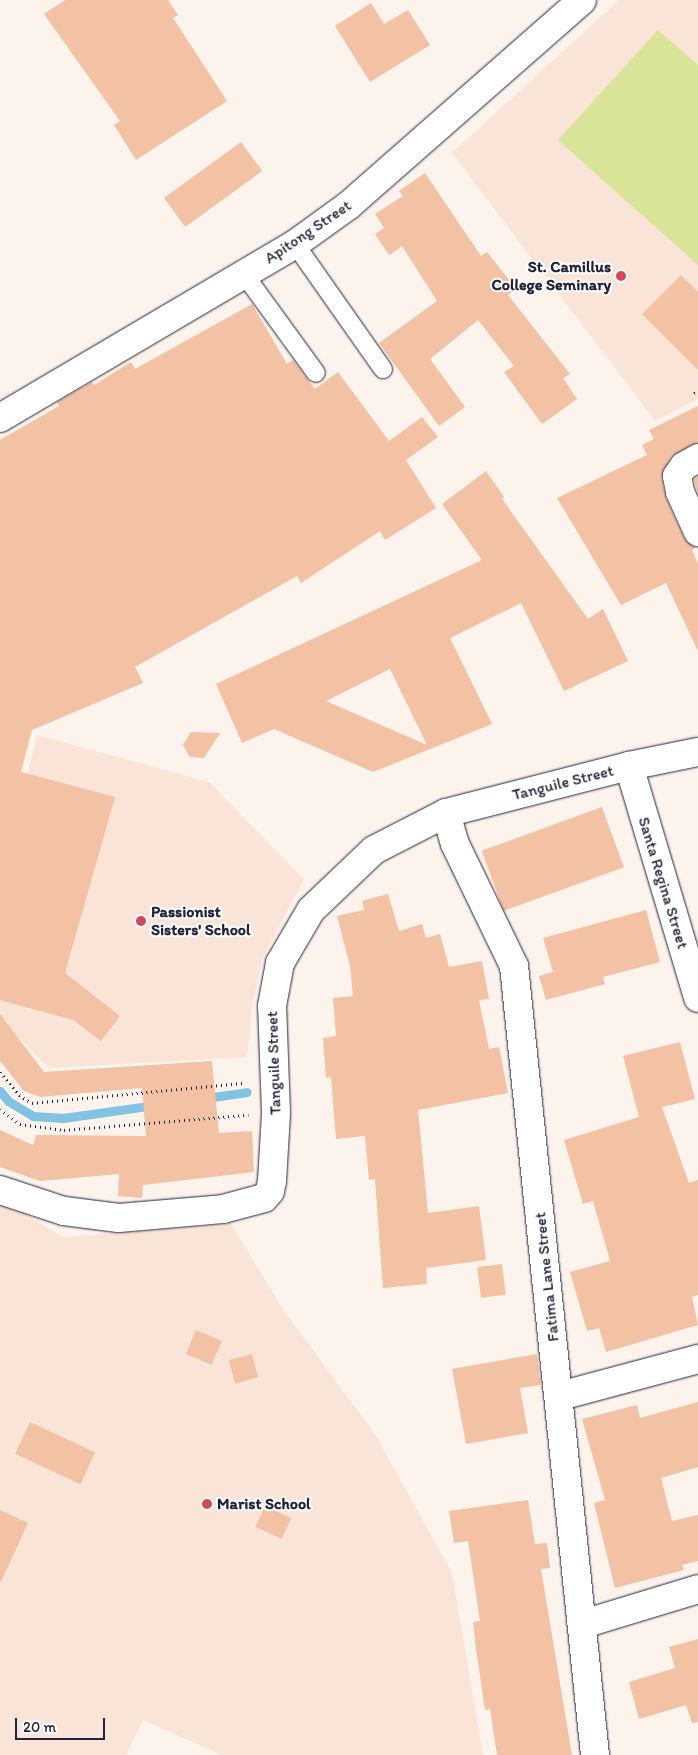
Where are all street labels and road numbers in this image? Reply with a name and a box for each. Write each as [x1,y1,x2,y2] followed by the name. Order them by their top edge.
[261,196,355,268] street label: Apitong Street
[510,761,616,805] street label: Tanguile Street
[634,815,692,951] street label: Santa Regina Street
[263,1011,285,1115] street label: Tanguile Street
[531,1211,563,1343] street label: Fatima Lane Street

